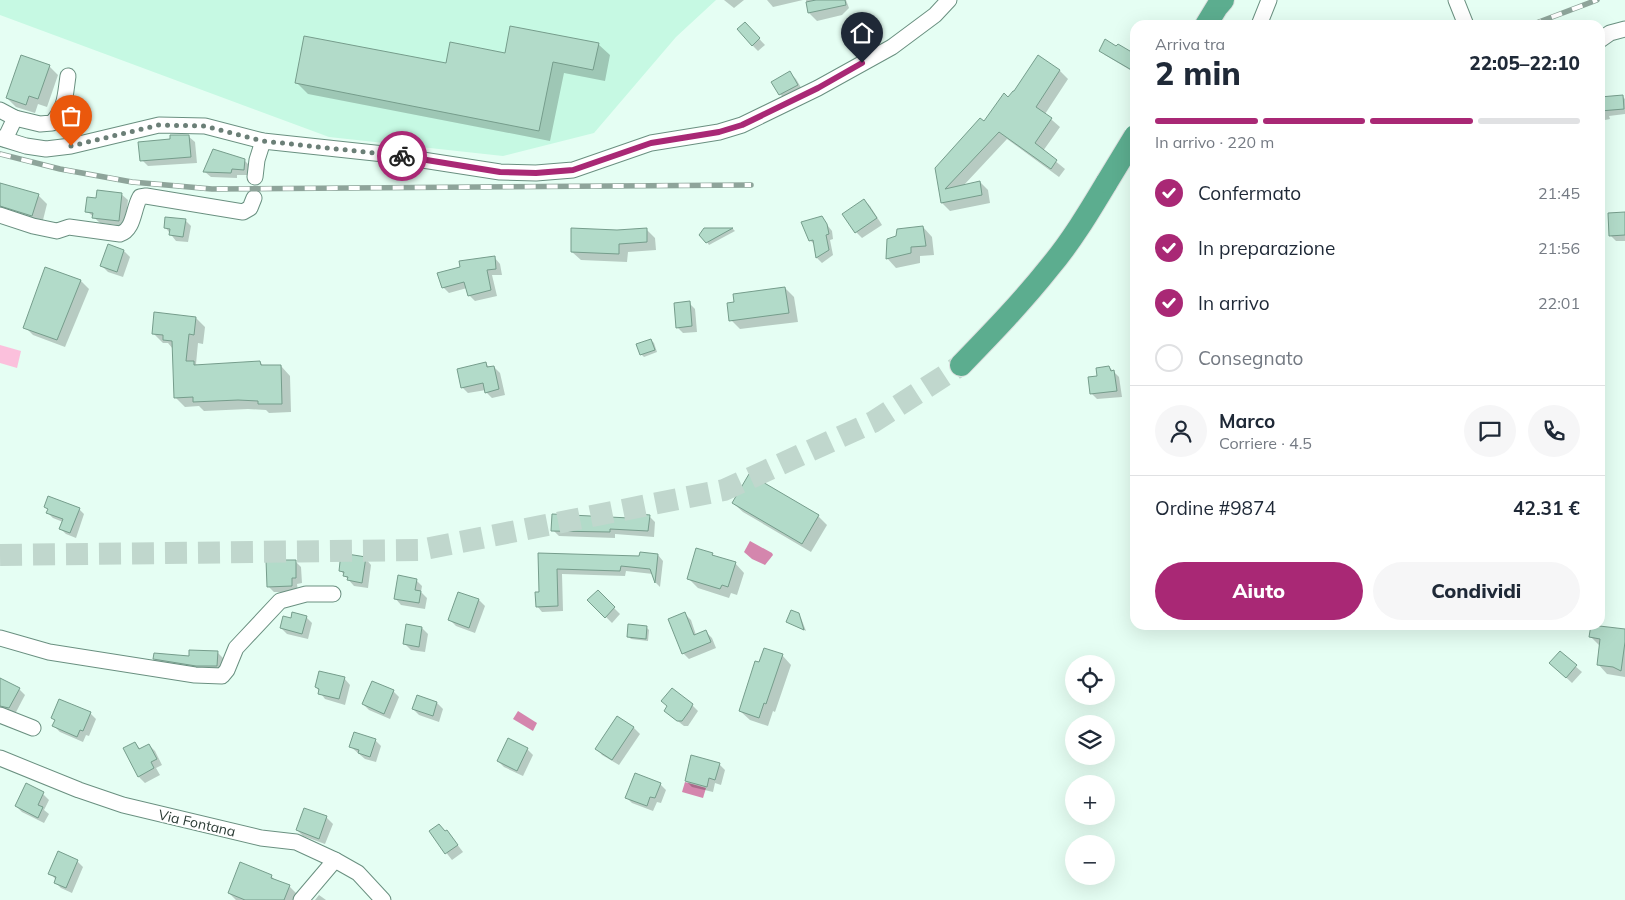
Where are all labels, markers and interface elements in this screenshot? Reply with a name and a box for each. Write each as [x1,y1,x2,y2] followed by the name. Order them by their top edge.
[841,12,883,63] pin
[848,19,876,47] icon: home
[1155,34,1225,54] text: Arriva tra
[1469,51,1580,75] text: 22:05–22:10
[1155,53,1241,93] text: 2 min
[50,95,92,146] pin
[57,102,85,130] icon: bag
[377,131,427,181] courier
[1155,132,1274,152] text: In arrivo · 220 m
[388,142,416,170] icon: bike
[1155,179,1183,207] icon: check
[1198,181,1301,205] text: Confermato
[1538,183,1580,203] text: 21:45
[1155,234,1183,262] icon: check
[1198,236,1335,260] text: In preparazione
[1538,238,1580,258] text: 21:56
[1155,289,1183,317] icon: check
[1198,291,1270,315] text: In arrivo
[1538,293,1580,313] text: 22:01
[1198,346,1303,370] text: Consegnato
[1155,405,1207,457] button: person
[1464,405,1516,457] button: chat
[1528,405,1580,457] button: phone
[1219,409,1275,433] text: Marco
[1219,433,1312,453] text: Corriere · 4.5
[1155,496,1276,520] text: Ordine #9874
[1513,496,1580,520] text: 42.31 €
[1155,562,1363,620] button: Aiuto
[1373,562,1580,620] button: Condividi
[1065,655,1115,885] map controls
[1065,655,1115,705] button: locate
[1065,715,1115,765] button: layers
[1065,775,1115,825] button: +
[157,805,237,841] street label: Via Fontana
[1065,835,1115,885] button: −

